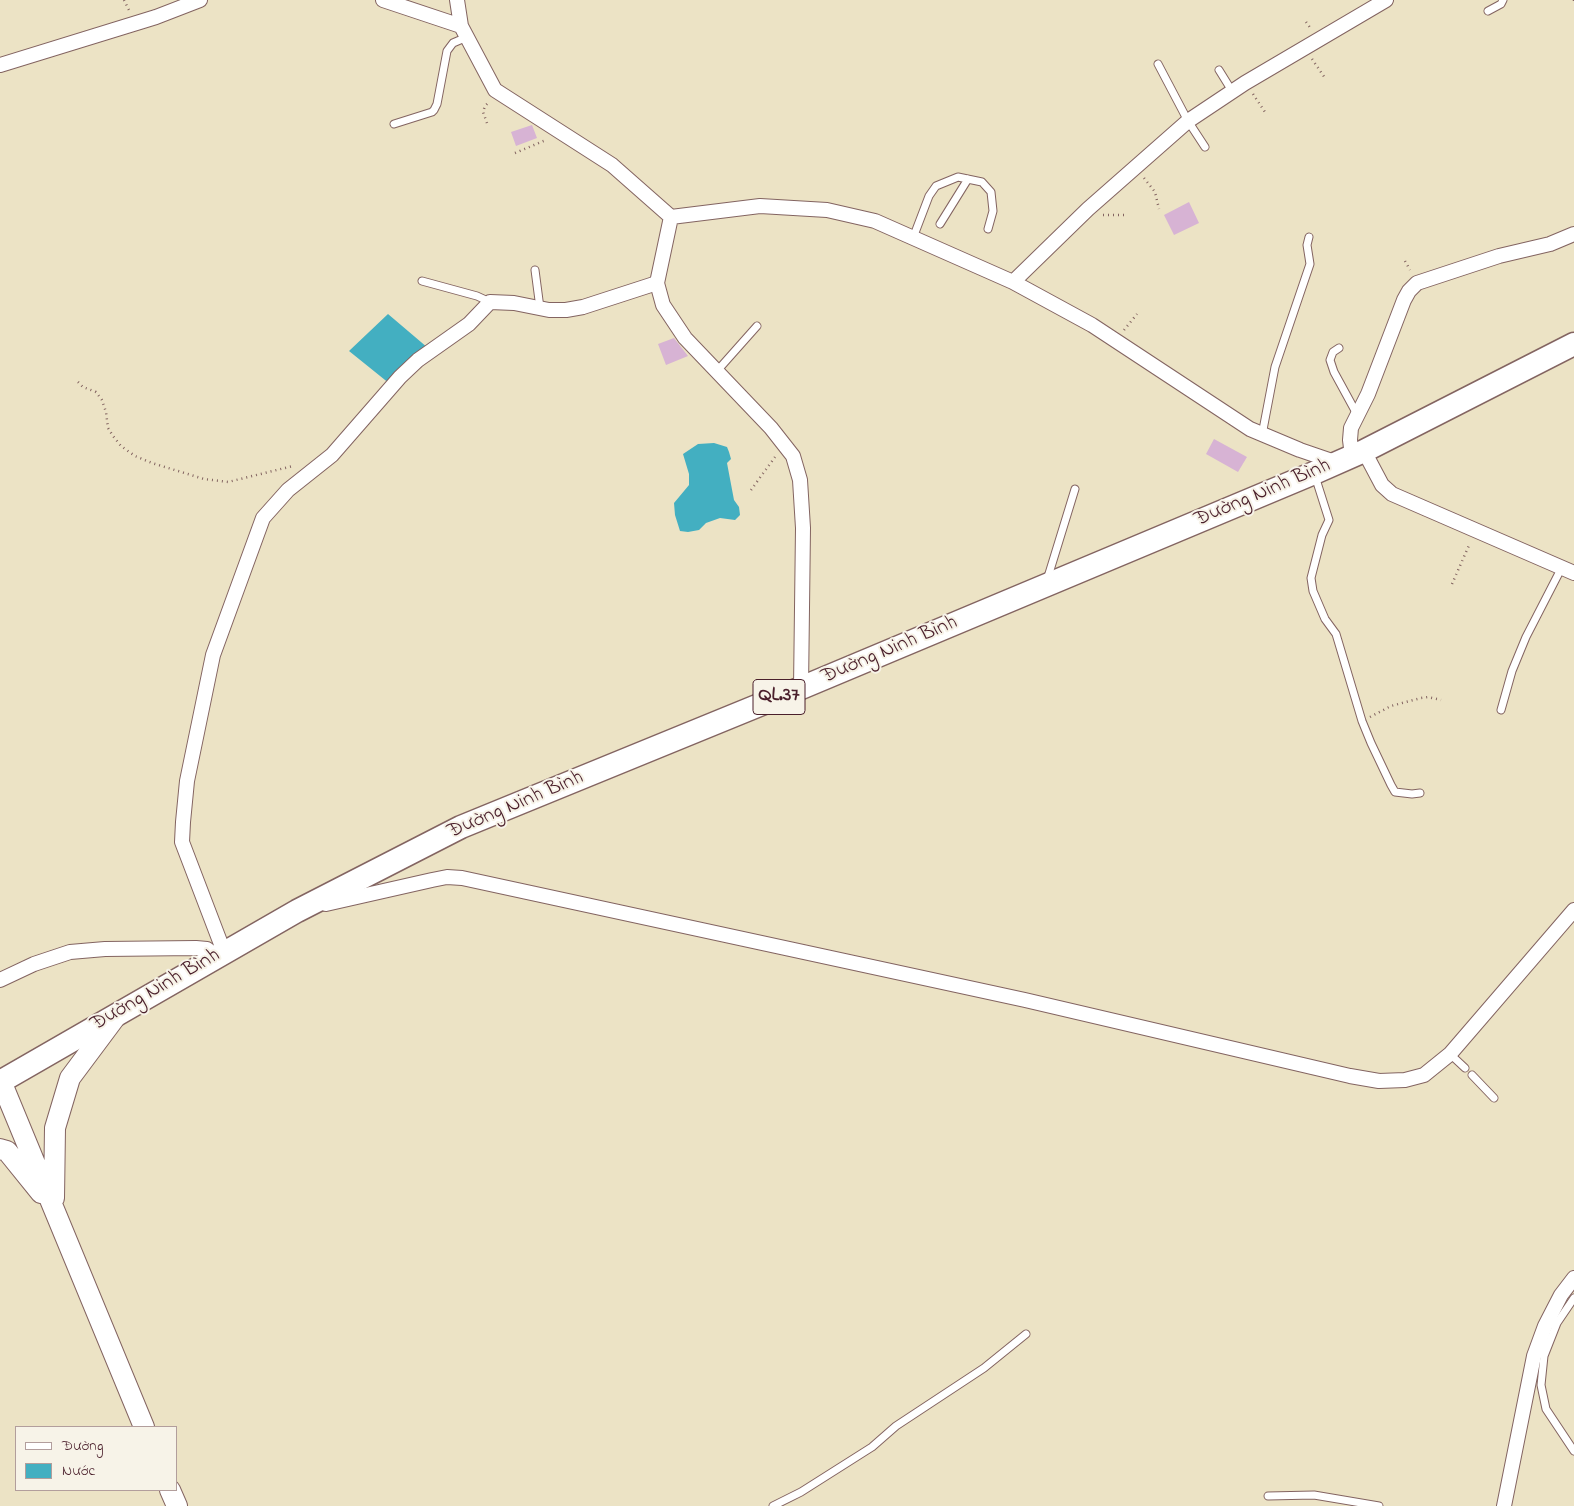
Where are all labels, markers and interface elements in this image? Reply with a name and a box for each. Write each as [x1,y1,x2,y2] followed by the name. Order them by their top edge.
[1191,454,1335,534] street label: Đường Ninh Bình
[818,611,962,691] street label: Đường Ninh Bình
[753,680,805,714] road number: QL.37
[444,766,588,846] street label: Đường Ninh Bình
[87,944,225,1038] street label: Đường Ninh Bình
[15,1426,178,1491] legend
[62,1435,104,1457] text: Đường
[62,1460,95,1482] text: Nước

